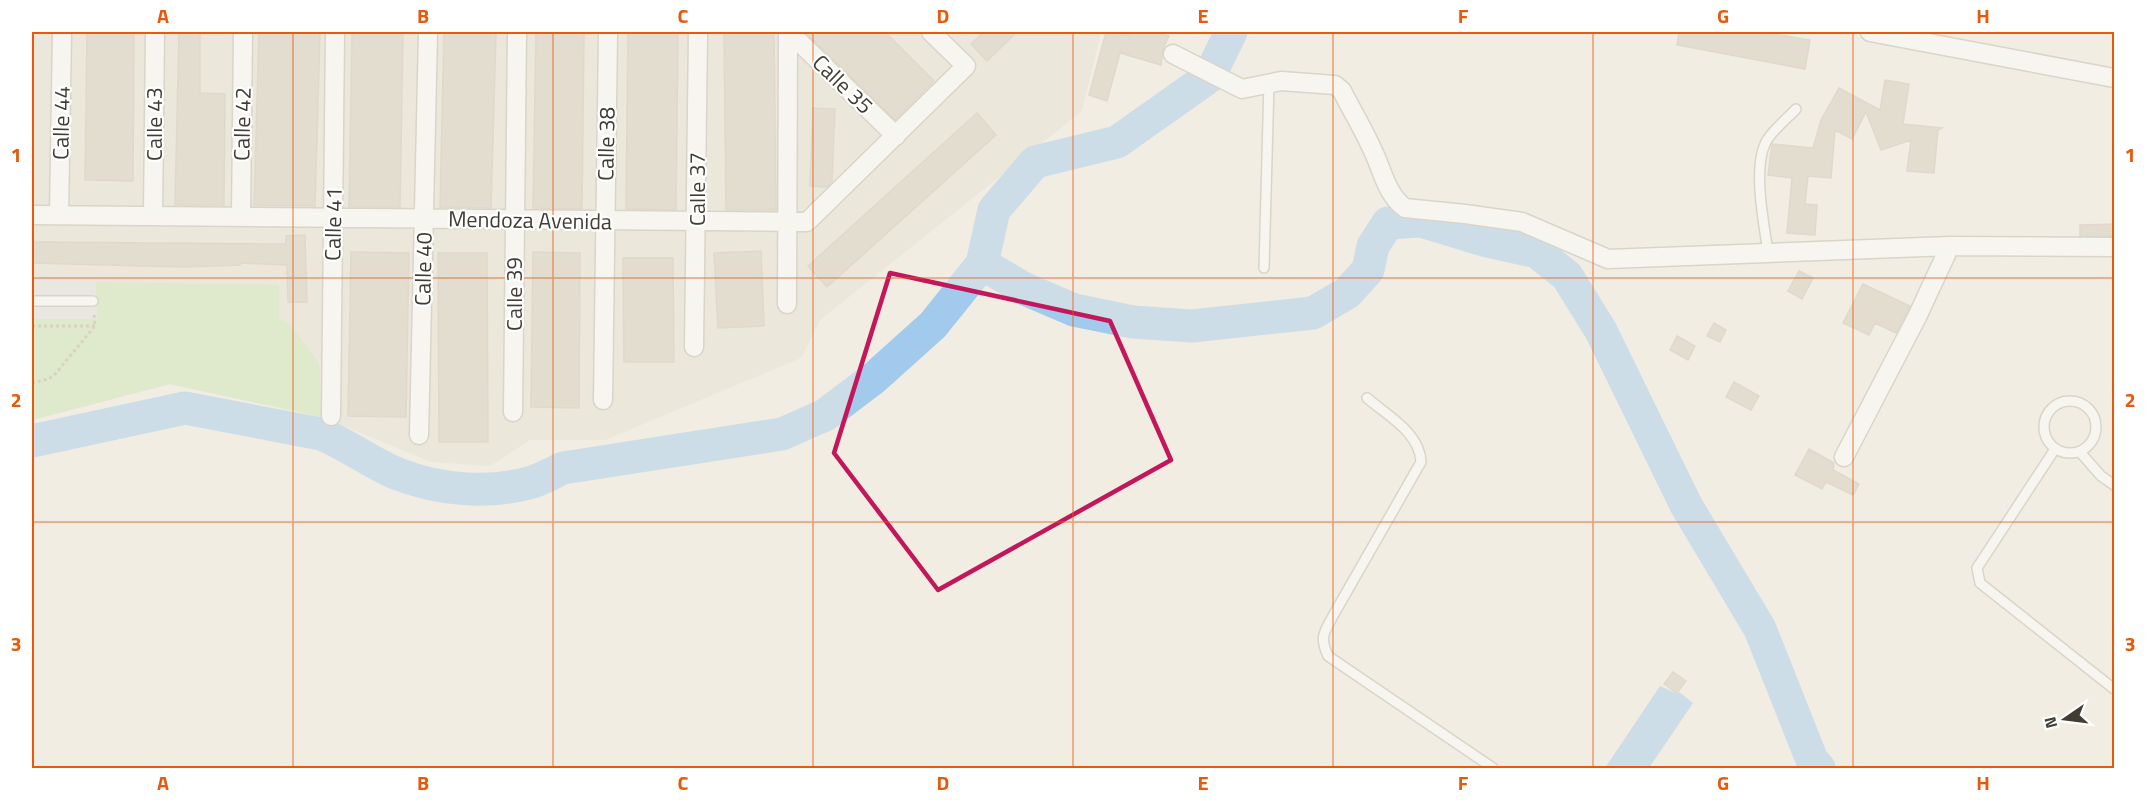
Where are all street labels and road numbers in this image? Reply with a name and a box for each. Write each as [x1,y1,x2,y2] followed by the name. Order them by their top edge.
[805,46,881,122] street label: Calle 35
[43,86,79,160] street label: Calle 44
[137,87,171,161] street label: Calle 43
[224,87,260,161] street label: Calle 42
[588,107,624,181] street label: Calle 38
[680,152,714,226] street label: Calle 37
[315,187,351,261] street label: Calle 41
[448,202,612,238] street label: Mendoza Avenida
[405,232,441,306] street label: Calle 40
[497,257,531,331] street label: Calle 39

